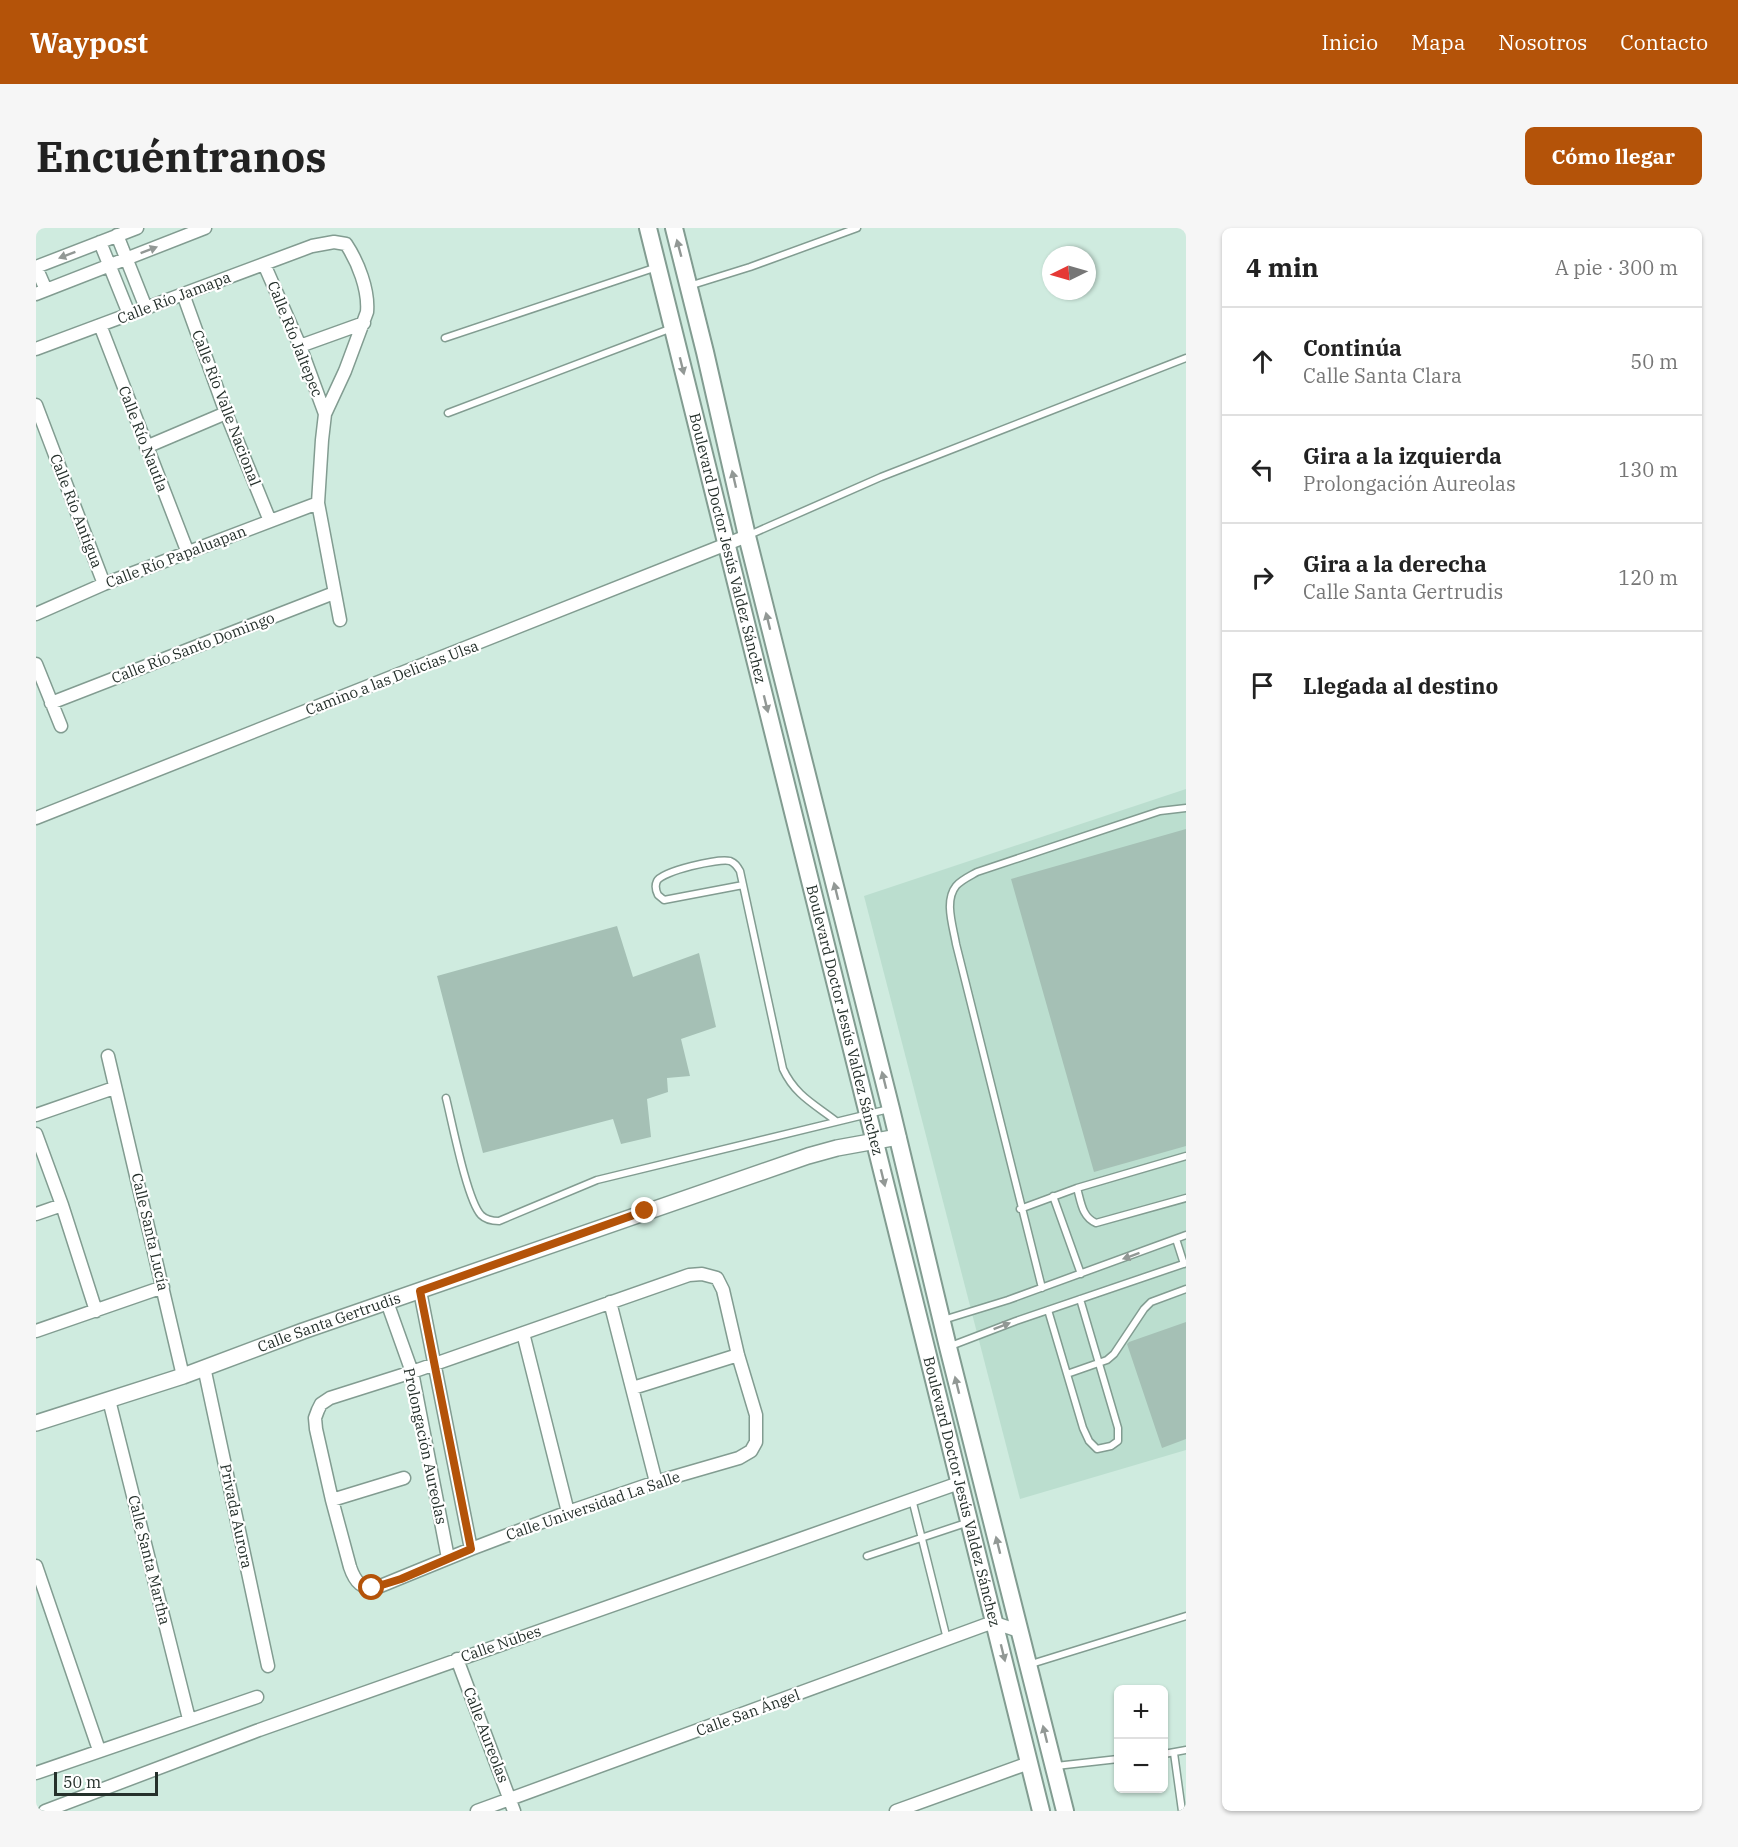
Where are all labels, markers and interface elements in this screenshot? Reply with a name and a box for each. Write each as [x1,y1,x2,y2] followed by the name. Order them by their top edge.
[30,24,148,61] text: Waypost
[1321,28,1378,56] text: Inicio
[1411,28,1465,56] text: Mapa
[1498,28,1587,56] text: Nosotros
[1620,28,1708,56] text: Contacto
[1525,127,1702,185] button: Cómo llegar
[36,129,327,184] text: Encuéntranos
[673,239,683,257] one-way arrow
[140,245,158,254] one-way arrow
[1042,246,1096,300] north arrow
[57,250,75,260] one-way arrow
[1246,250,1319,284] text: 4 min
[1555,254,1678,281] text: A pie · 300 m
[114,267,233,328] street label: Calle Río Jamapa
[264,278,327,400] street label: Calle Río Jaltepec
[188,327,265,489] street label: Calle Río Valle Nacional
[1303,333,1402,362] text: Continúa
[1246,345,1279,378] icon: ahead
[1630,348,1678,375] text: 50 m
[678,357,688,376] one-way arrow
[1303,362,1462,389] text: Calle Santa Clara
[115,383,172,495] street label: Calle Río Nautla
[685,411,771,685] street label: Boulevard Doctor Jesús Valdez Sánchez
[1303,441,1502,470] text: Gira a la izquierda
[46,451,107,571] street label: Calle Río Antigua
[1246,453,1279,486] icon: left
[1618,456,1678,483] text: 130 m
[728,469,738,488] one-way arrow
[1303,470,1516,497] text: Prolongación Aureolas
[103,521,249,592] street label: Calle Río Papaluapan
[1303,549,1487,578] text: Gira a la derecha
[1246,561,1279,594] icon: right
[1618,564,1678,591] text: 120 m
[1303,578,1503,605] text: Calle Santa Gertrudis
[109,608,277,687] street label: Calle Río Santo Domingo
[763,612,773,631] one-way arrow
[303,636,481,719] street label: Camino a las Delicias Ulsa
[1246,669,1279,702] icon: arrive
[1303,671,1498,700] text: Llegada al destino
[762,694,772,713] one-way arrow
[831,882,840,900] one-way arrow
[802,883,888,1157] street label: Boulevard Doctor Jesús Valdez Sánchez
[878,1071,888,1089] one-way arrow
[879,1169,889,1188] one-way arrow
[128,1171,173,1293] street label: Calle Santa Lucía
[631,1197,657,1223] route end
[1122,1251,1140,1261] one-way arrow
[255,1288,403,1356] street label: Calle Santa Gertrudis
[994,1321,1012,1331] one-way arrow
[919,1354,1005,1629] street label: Boulevard Doctor Jesús Valdez Sánchez
[400,1366,451,1526] street label: Prolongación Aureolas
[952,1376,962,1394] one-way arrow
[216,1462,257,1570] street label: Privada Aurora
[503,1467,682,1544] street label: Calle Universidad La Salle
[124,1493,175,1627] street label: Calle Santa Martha
[992,1536,1002,1554] one-way arrow
[358,1574,384,1600] route start
[458,1621,544,1666] street label: Calle Nubes
[998,1643,1008,1662] one-way arrow
[460,1684,513,1785] street label: Calle Aureolas
[693,1685,802,1740] street label: Calle San Ángel
[1114,1685,1168,1793] map controls
[1114,1685,1168,1739] button: +
[1040,1725,1050,1743] one-way arrow
[1114,1739,1168,1793] button: −
[54,1769,158,1796] scale bar
[63,1772,101,1792] text: 50 m

